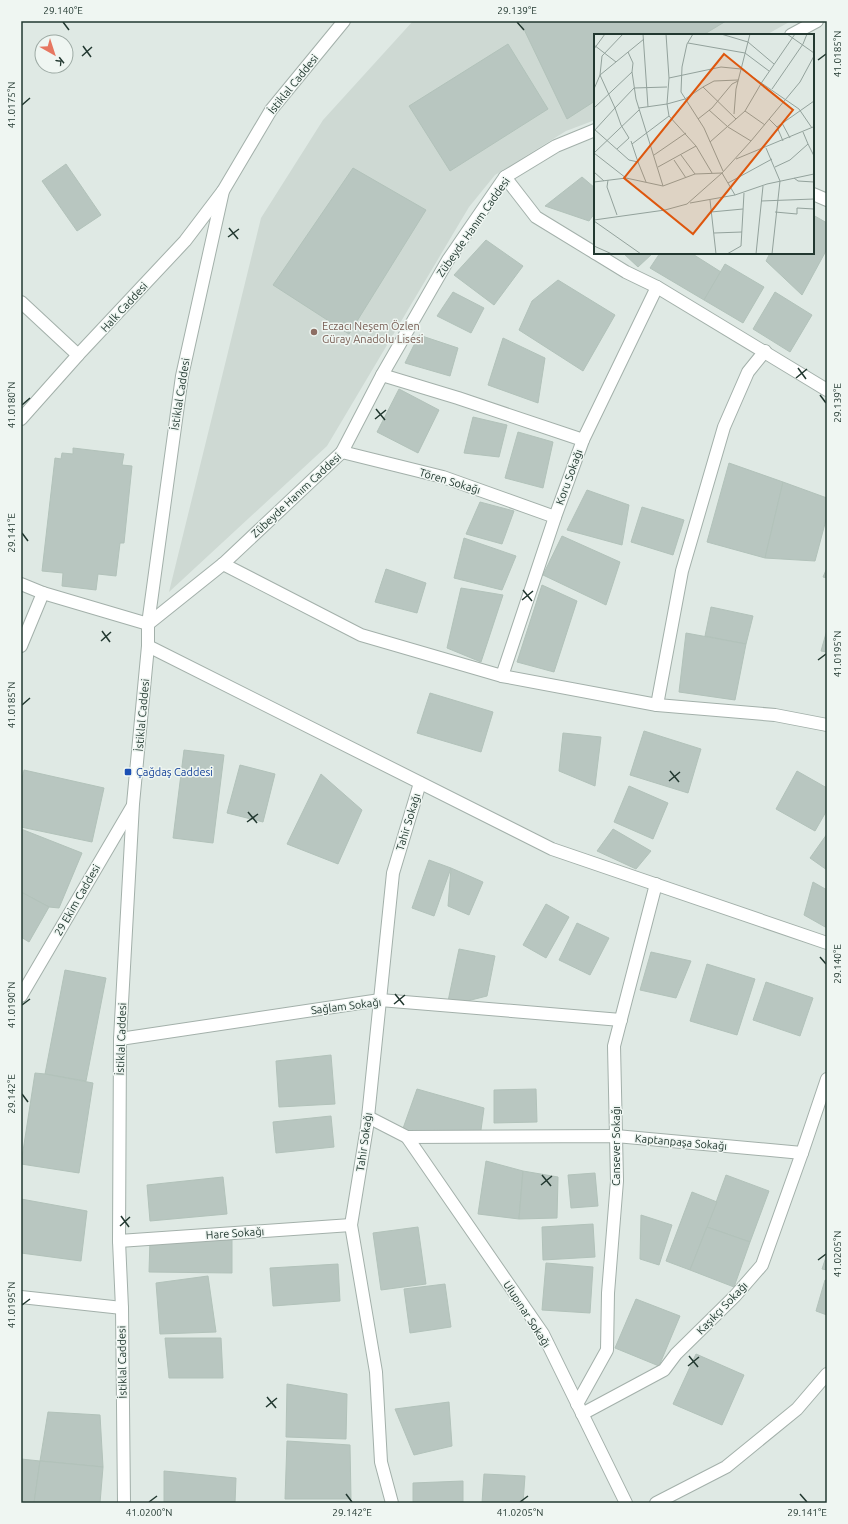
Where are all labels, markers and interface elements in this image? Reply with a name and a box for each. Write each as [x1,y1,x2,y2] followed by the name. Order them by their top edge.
[43,5,83,16] text: 29.140°E
[497,5,537,16] text: 29.139°E
[832,31,843,77] text: 41.0185°N
[34,34,74,74] north arrow
[594,34,814,254] inset map
[265,52,321,116] street label: İstiklal Caddesi
[53,55,67,69] text: K
[6,82,17,128] text: 41.0175°N
[434,175,512,279] street label: Zübeyde Hanım Caddesi
[98,280,150,334] street label: Halk Caddesi
[322,320,423,345] place label: Eczacı Neşem Özlen Güray Anadolu Lisesi
[309,327,319,337] marker: Eczacı Neşem Özlen Güray Anadolu Lisesi
[168,357,192,431] street label: İstiklal Caddesi
[6,382,17,428] text: 41.0180°N
[832,383,843,423] text: 29.139°E
[553,448,585,506] street label: Koru Sokağı
[249,450,343,540] street label: Zübeyde Hanım Caddesi
[418,466,482,496] street label: Tören Sokağı
[6,513,17,553] text: 29.141°E
[832,631,843,677] text: 41.0195°N
[133,678,151,752] street label: İstiklal Caddesi
[6,682,17,728] text: 41.0185°N
[136,766,213,778] place label: Çağdaş Caddesi
[123,767,133,777] marker: Çağdaş Caddesi
[394,792,422,852] street label: Tahir Sokağı
[52,862,102,938] street label: 29 Ekim Caddesi
[832,944,843,984] text: 29.140°E
[6,982,17,1028] text: 41.0190°N
[310,996,382,1016] street label: Sağlam Sokağı
[114,1002,128,1076] street label: İstiklal Caddesi
[6,1074,17,1114] text: 29.142°E
[610,1106,622,1186] street label: Cansever Sokağı
[354,1112,374,1172] street label: Tahir Sokağı
[634,1132,728,1152] street label: Kaptanpaşa Sokağı
[205,1225,265,1241] street label: Hare Sokağı
[832,1231,843,1277] text: 41.0205°N
[501,1279,553,1349] street label: Ulupınar Sokağı
[694,1279,750,1337] street label: Kaşıkçı Sokağı
[6,1282,17,1328] text: 41.0195°N
[115,1325,129,1399] street label: İstiklal Caddesi
[126,1507,172,1518] text: 41.0200°N
[332,1507,372,1518] text: 29.142°E
[497,1507,543,1518] text: 41.0205°N
[787,1507,827,1518] text: 29.141°E

